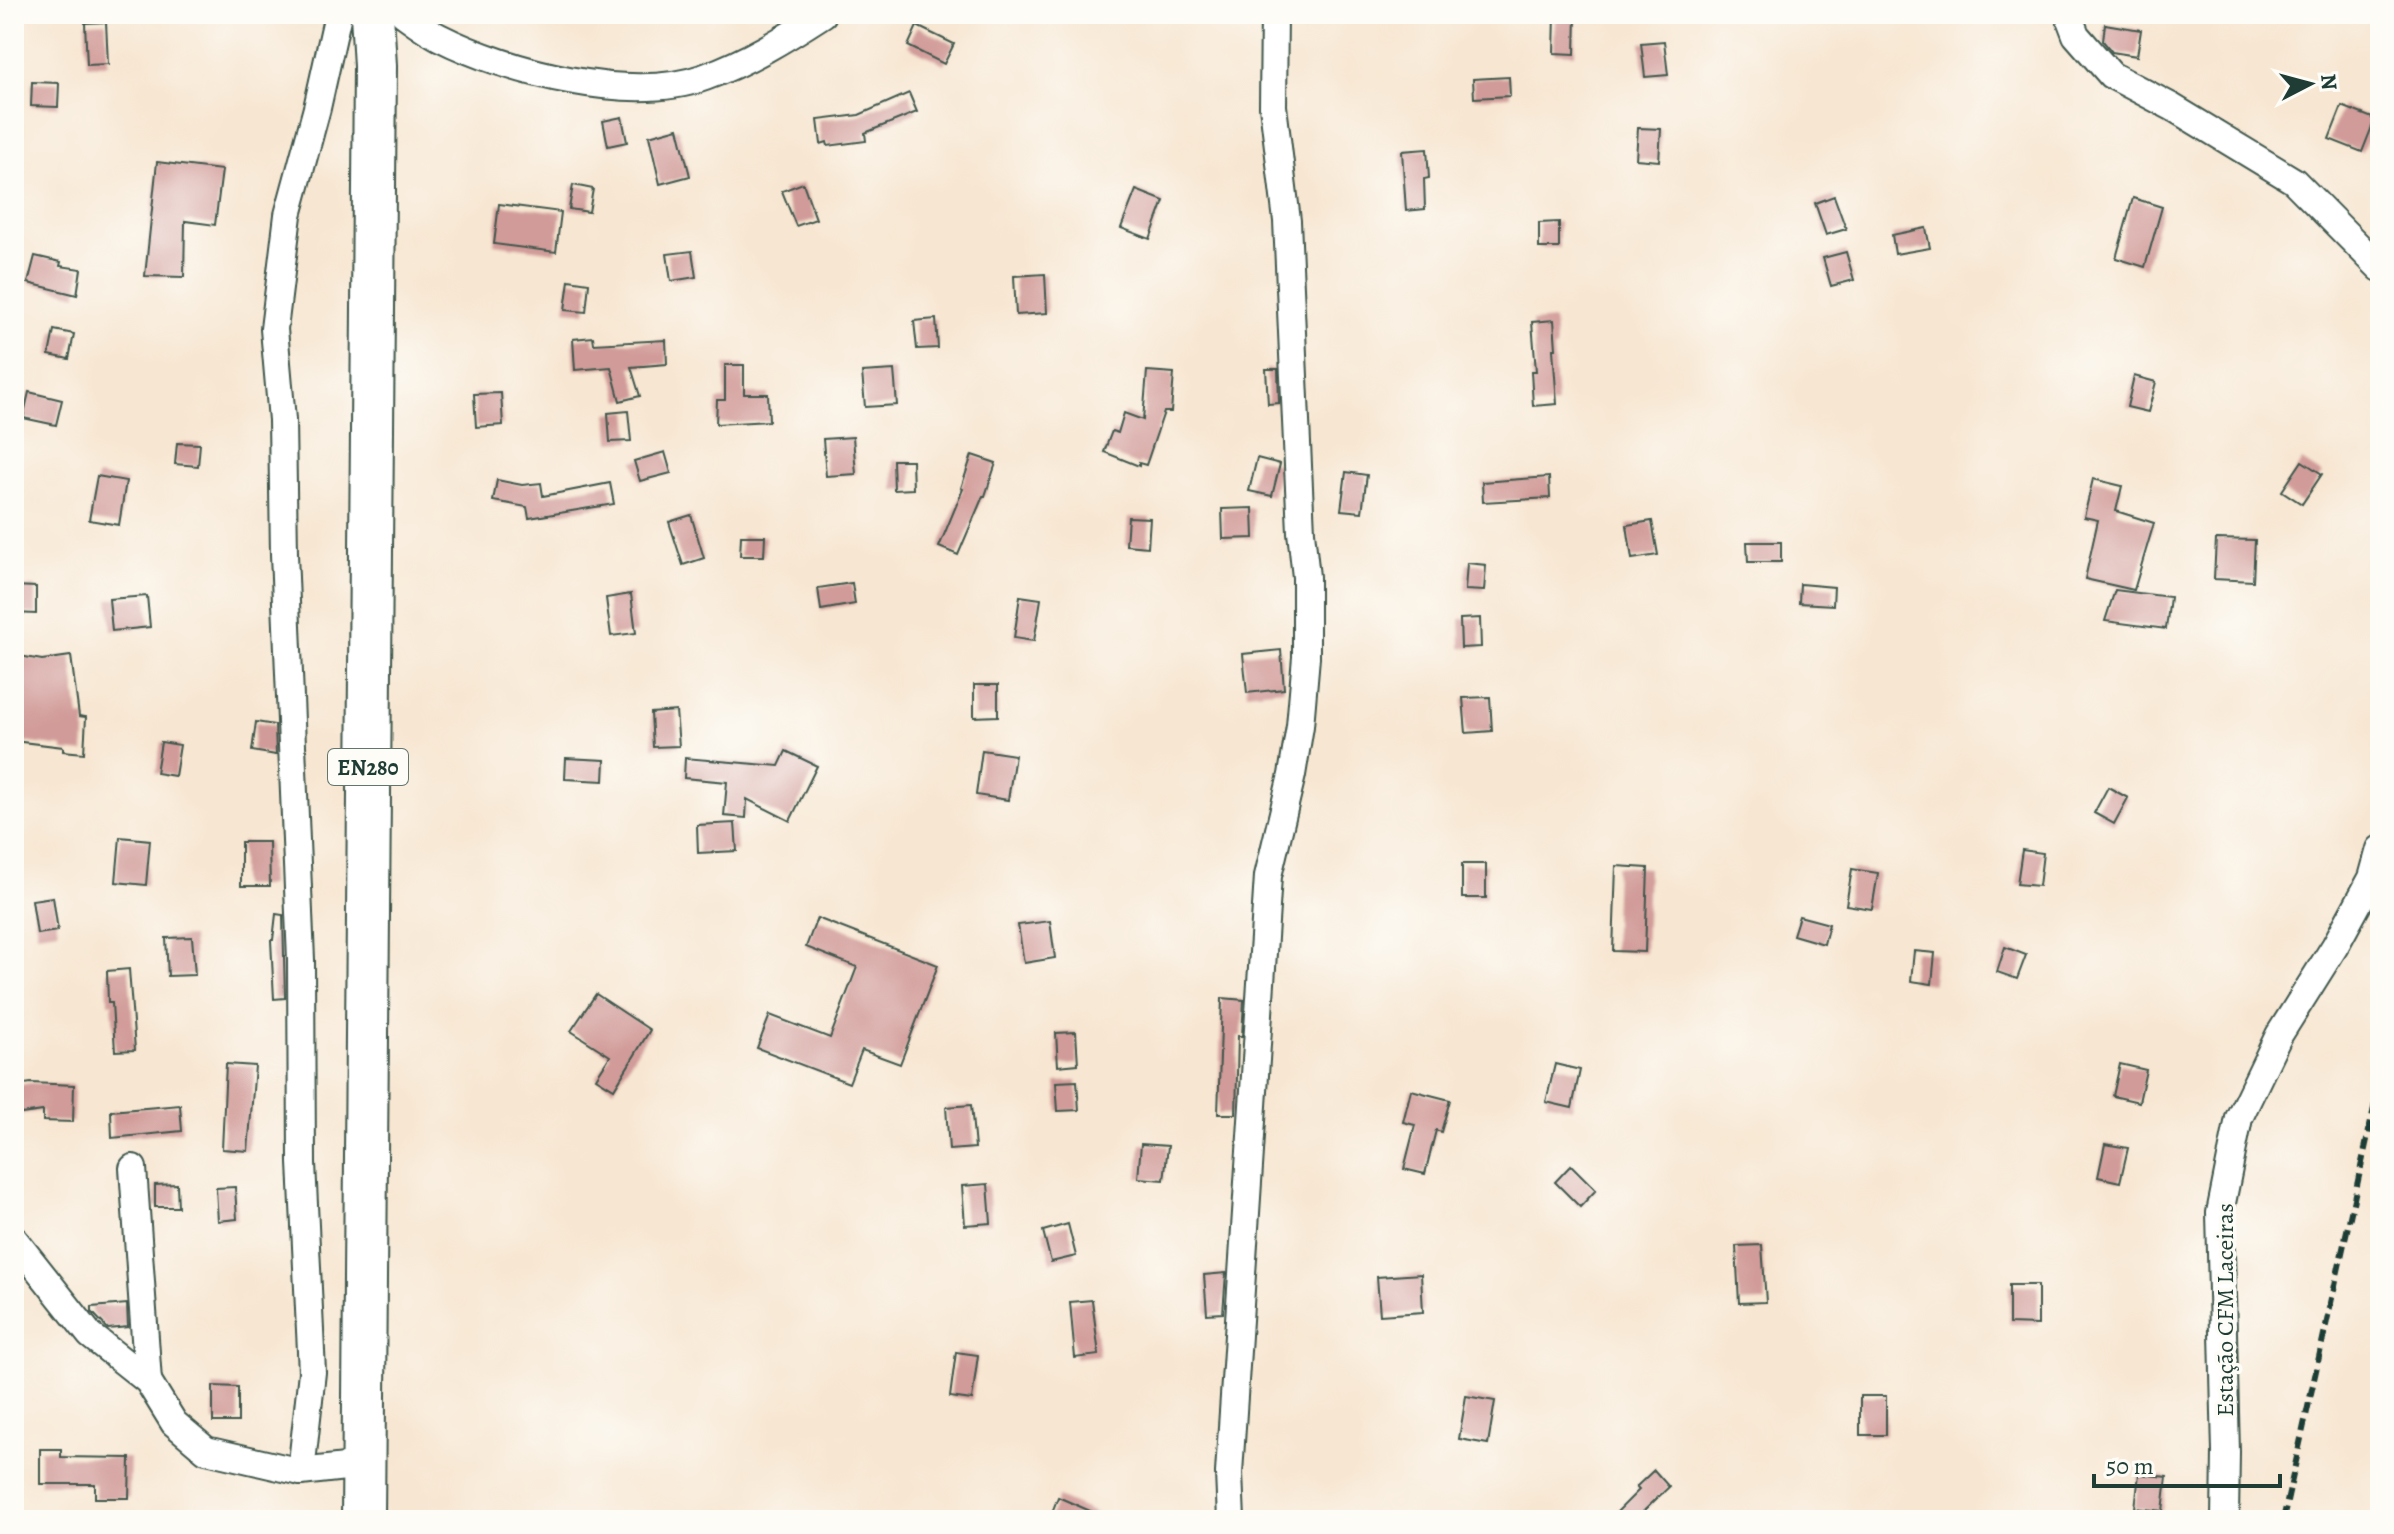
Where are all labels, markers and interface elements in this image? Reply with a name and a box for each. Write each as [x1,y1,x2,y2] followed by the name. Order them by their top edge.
[2270,44,2350,124] north arrow
[2313,72,2345,92] text: N
[328,749,408,785] road number: EN280
[2209,1203,2241,1417] street label: Estação CFM Laceiras
[2094,1438,2280,1488] scale bar
[2106,1450,2154,1482] text: 50 m

